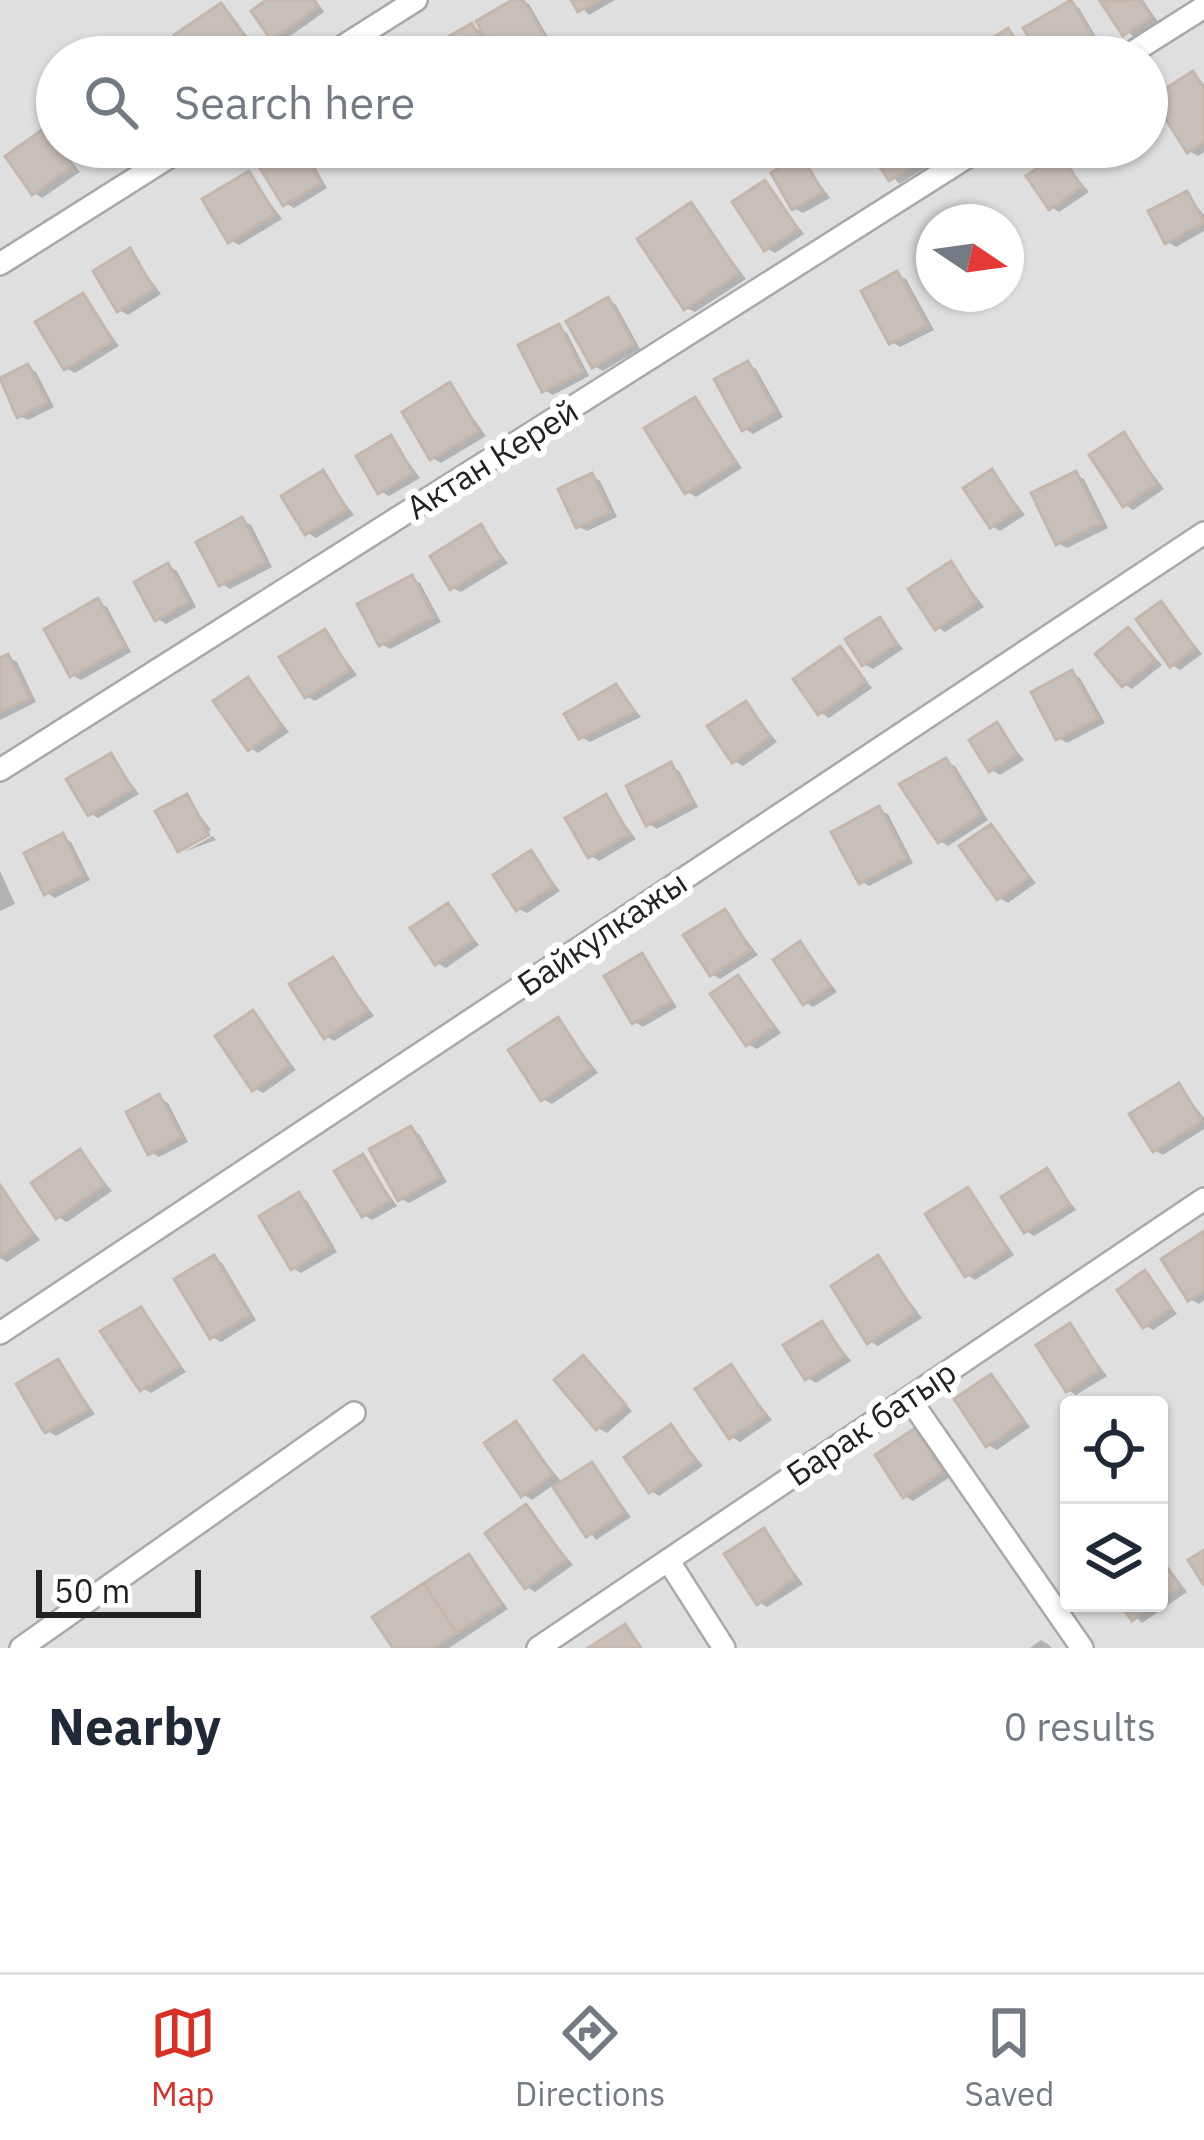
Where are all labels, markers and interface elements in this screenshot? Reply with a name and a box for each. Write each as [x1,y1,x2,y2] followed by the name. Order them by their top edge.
[36,36,1168,168] search box
[78,69,144,135] icon: search
[174,73,415,131] text: Search here
[916,204,1024,312] north arrow
[398,389,586,528] street label: Актан Керей
[509,860,695,1005] street label: Байкулкажы
[778,1350,964,1495] street label: Барак батыр
[1060,1396,1168,1612] map controls
[1060,1396,1168,1504] button: locate
[1060,1504,1168,1612] button: layers
[36,1564,201,1617] scale bar
[54,1569,130,1612] text: 50 m
[48,1693,221,1759] text: Nearby
[1004,1701,1156,1752] text: 0 results
[150,2000,216,2115] tab: Map
[515,2000,665,2115] tab: Directions
[965,2000,1054,2115] tab: Saved

